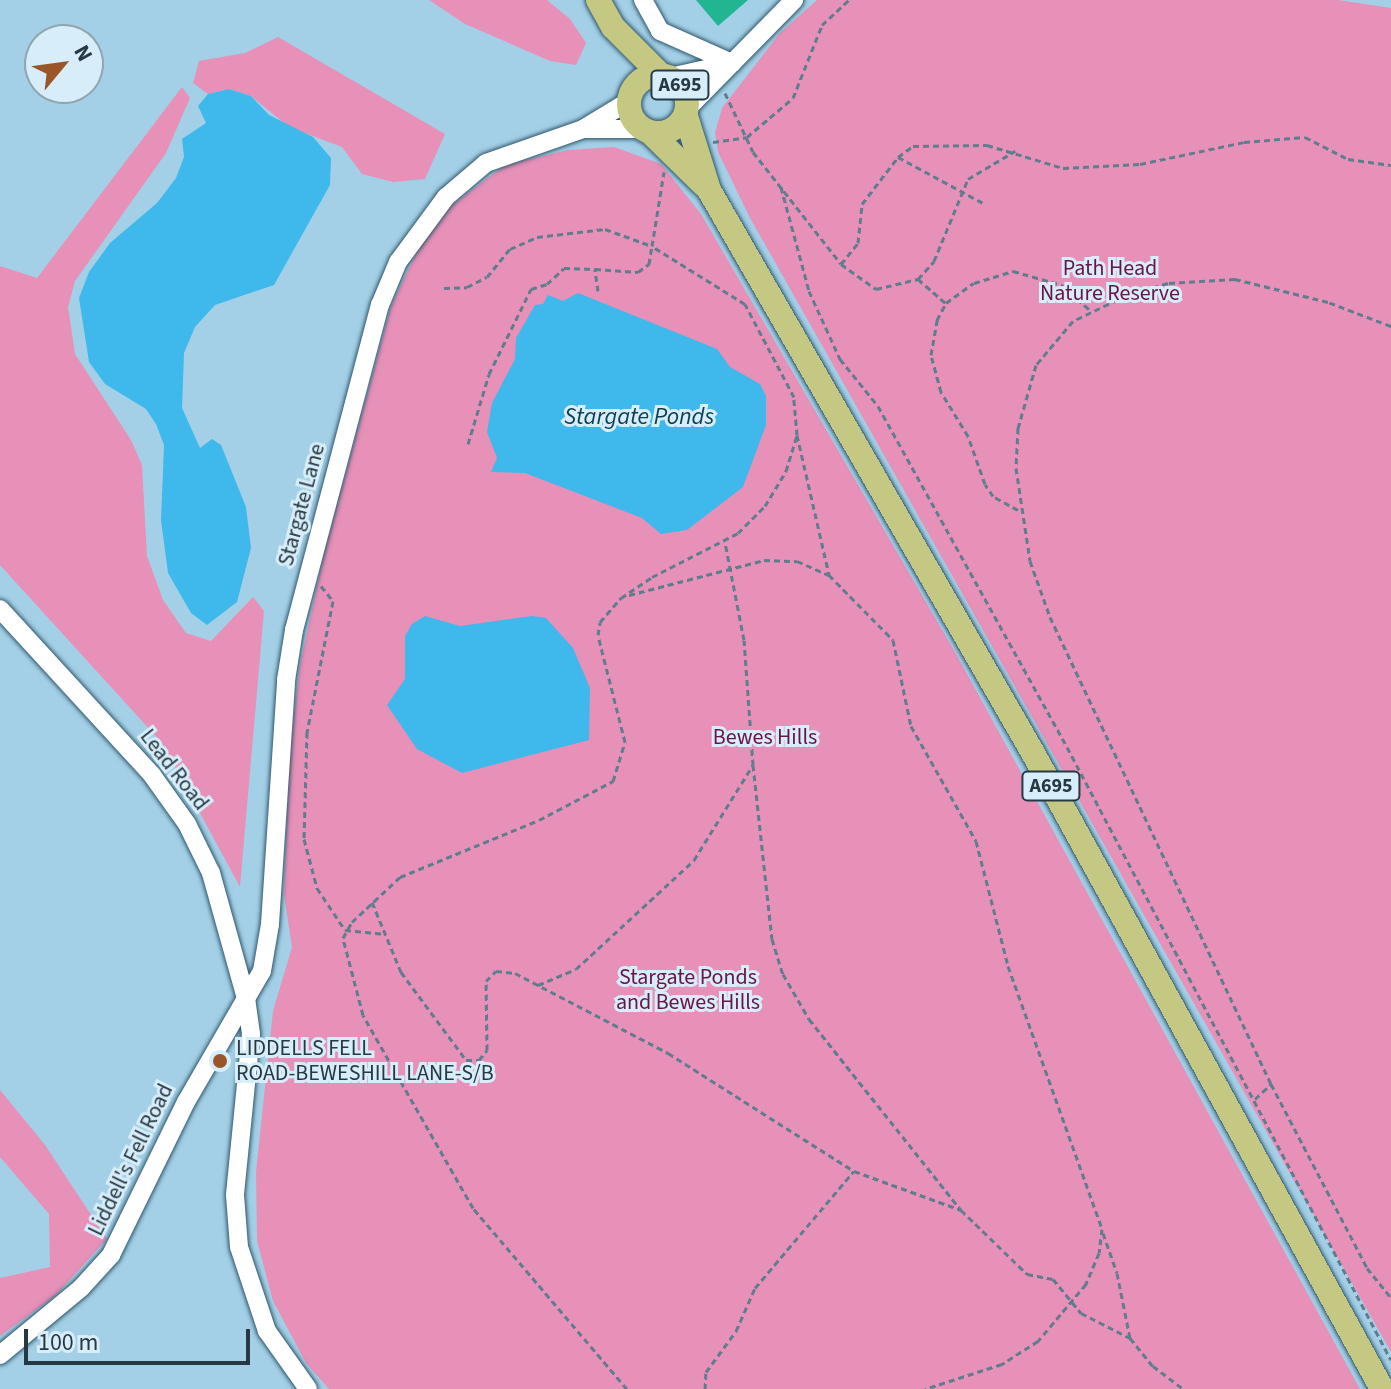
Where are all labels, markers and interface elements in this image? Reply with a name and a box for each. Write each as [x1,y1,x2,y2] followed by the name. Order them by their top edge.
[24,24,104,104] north arrow
[66,39,101,67] text: N
[650,69,710,101] road number: A695
[1040,255,1180,306] park label: Path Head Nature Reserve
[564,403,714,431] water label: Stargate Ponds
[273,441,331,569] street label: Stargate Lane
[134,724,214,816] street label: Lead Road
[713,725,817,751] park label: Bewes Hills
[1021,770,1081,802] road number: A695
[616,964,760,1016] park label: Stargate Ponds and Bewes Hills
[236,1035,494,1086] place label: LIDDELLS FELL ROAD-BEWESHILL LANE-S/B
[211,1052,229,1070] marker: LIDDELLS FELL ROAD-BEWESHILL LANE-S/B
[83,1080,179,1240] street label: Liddell's Fell Road
[28,1313,254,1363] scale bar
[38,1325,98,1360] text: 100 m

